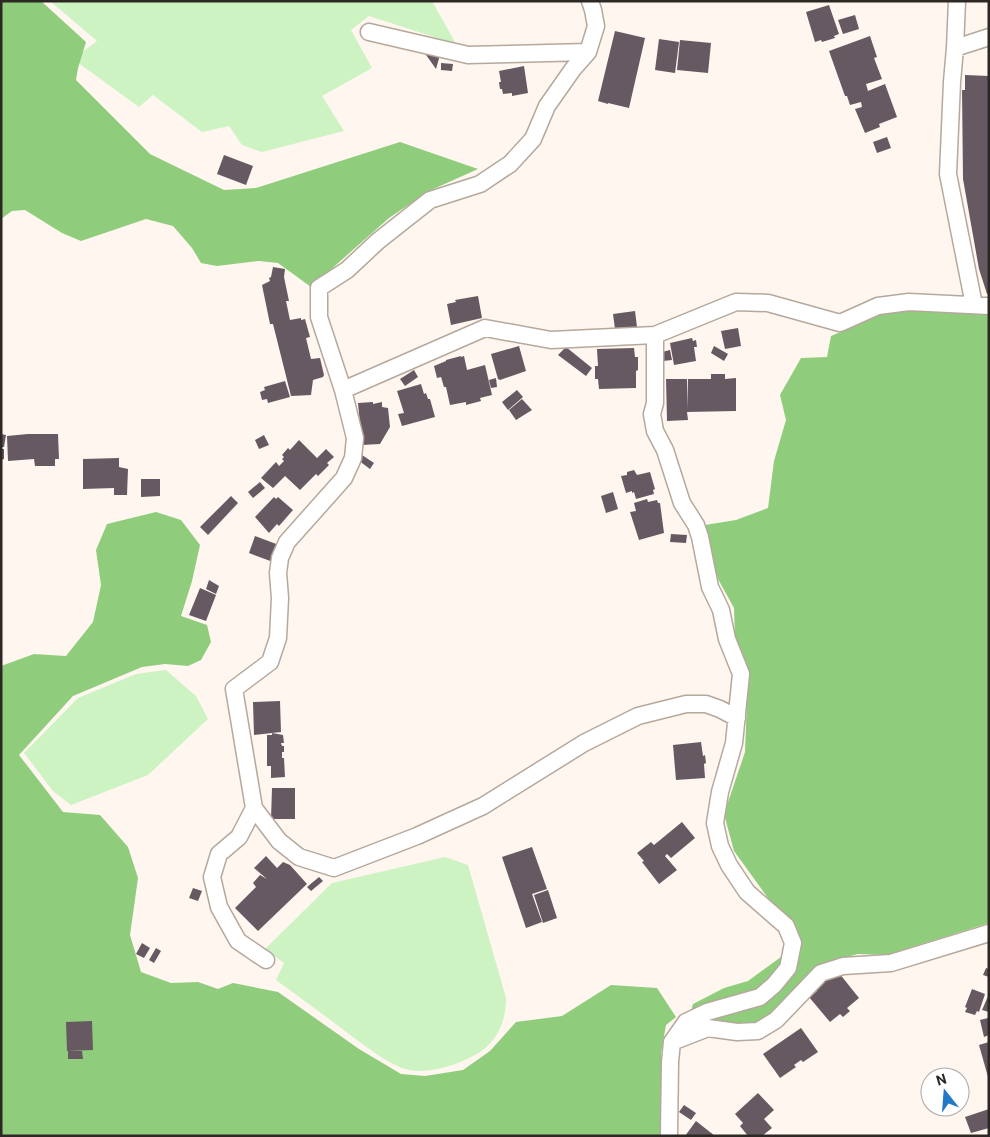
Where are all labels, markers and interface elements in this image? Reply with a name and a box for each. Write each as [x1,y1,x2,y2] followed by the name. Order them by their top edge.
[920,1067,970,1117] north arrow
[934,1070,948,1089] text: N

